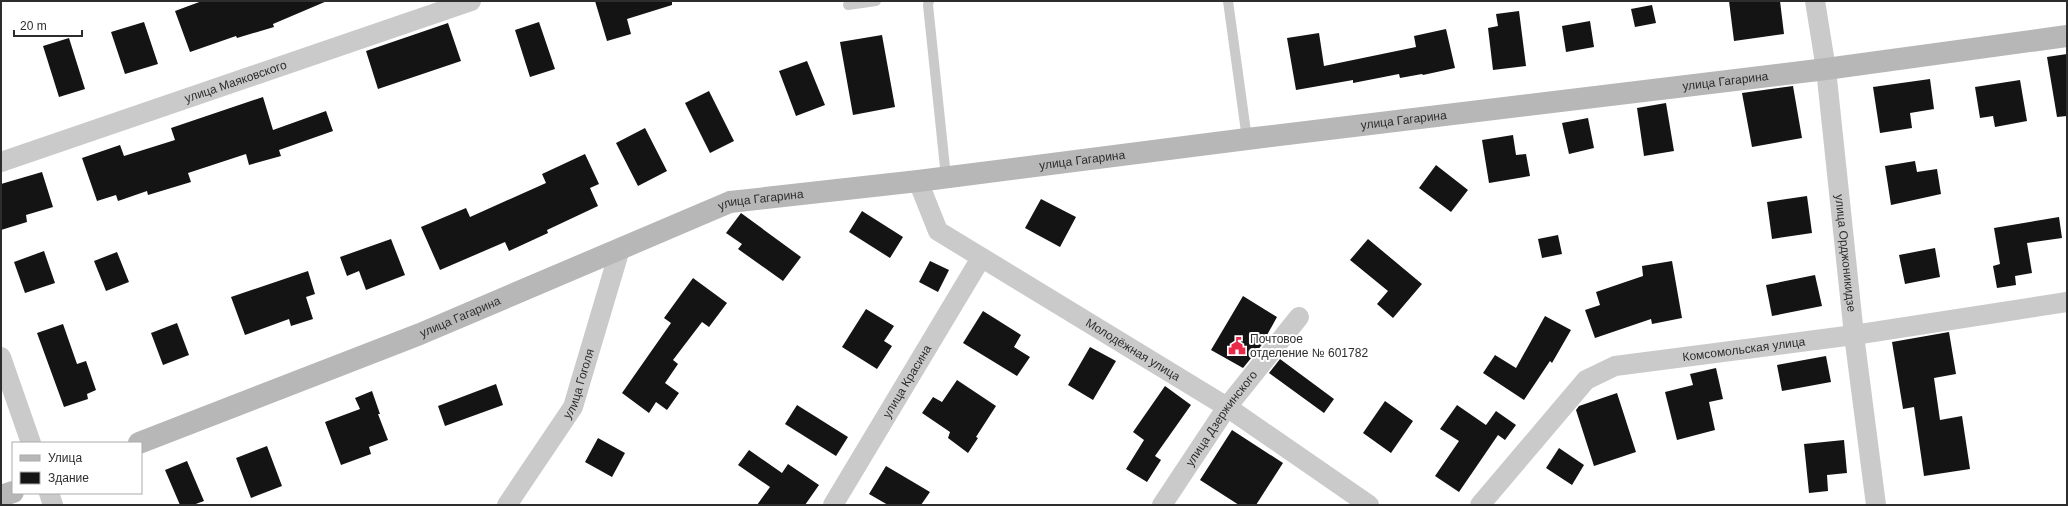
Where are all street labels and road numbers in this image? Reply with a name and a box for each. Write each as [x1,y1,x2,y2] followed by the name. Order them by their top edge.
[183,58,289,106] street label: улица Маяковского
[1682,69,1769,93] street label: улица Гагарина
[1360,108,1448,132] street label: улица Гагарина
[1038,148,1126,172] street label: улица Гагарина
[716,187,805,213] street label: улица Гагарина
[1832,194,1859,313] street label: улица Орджоникидзе
[418,293,503,340] street label: улица Гагарина
[1083,316,1183,384] street label: Молодёжная улица
[1682,334,1806,364] street label: Комсомольская улица
[880,342,934,421] street label: улица Красина
[560,347,597,421] street label: улица Гоголя
[1183,368,1260,469] street label: улица Дзержинского

